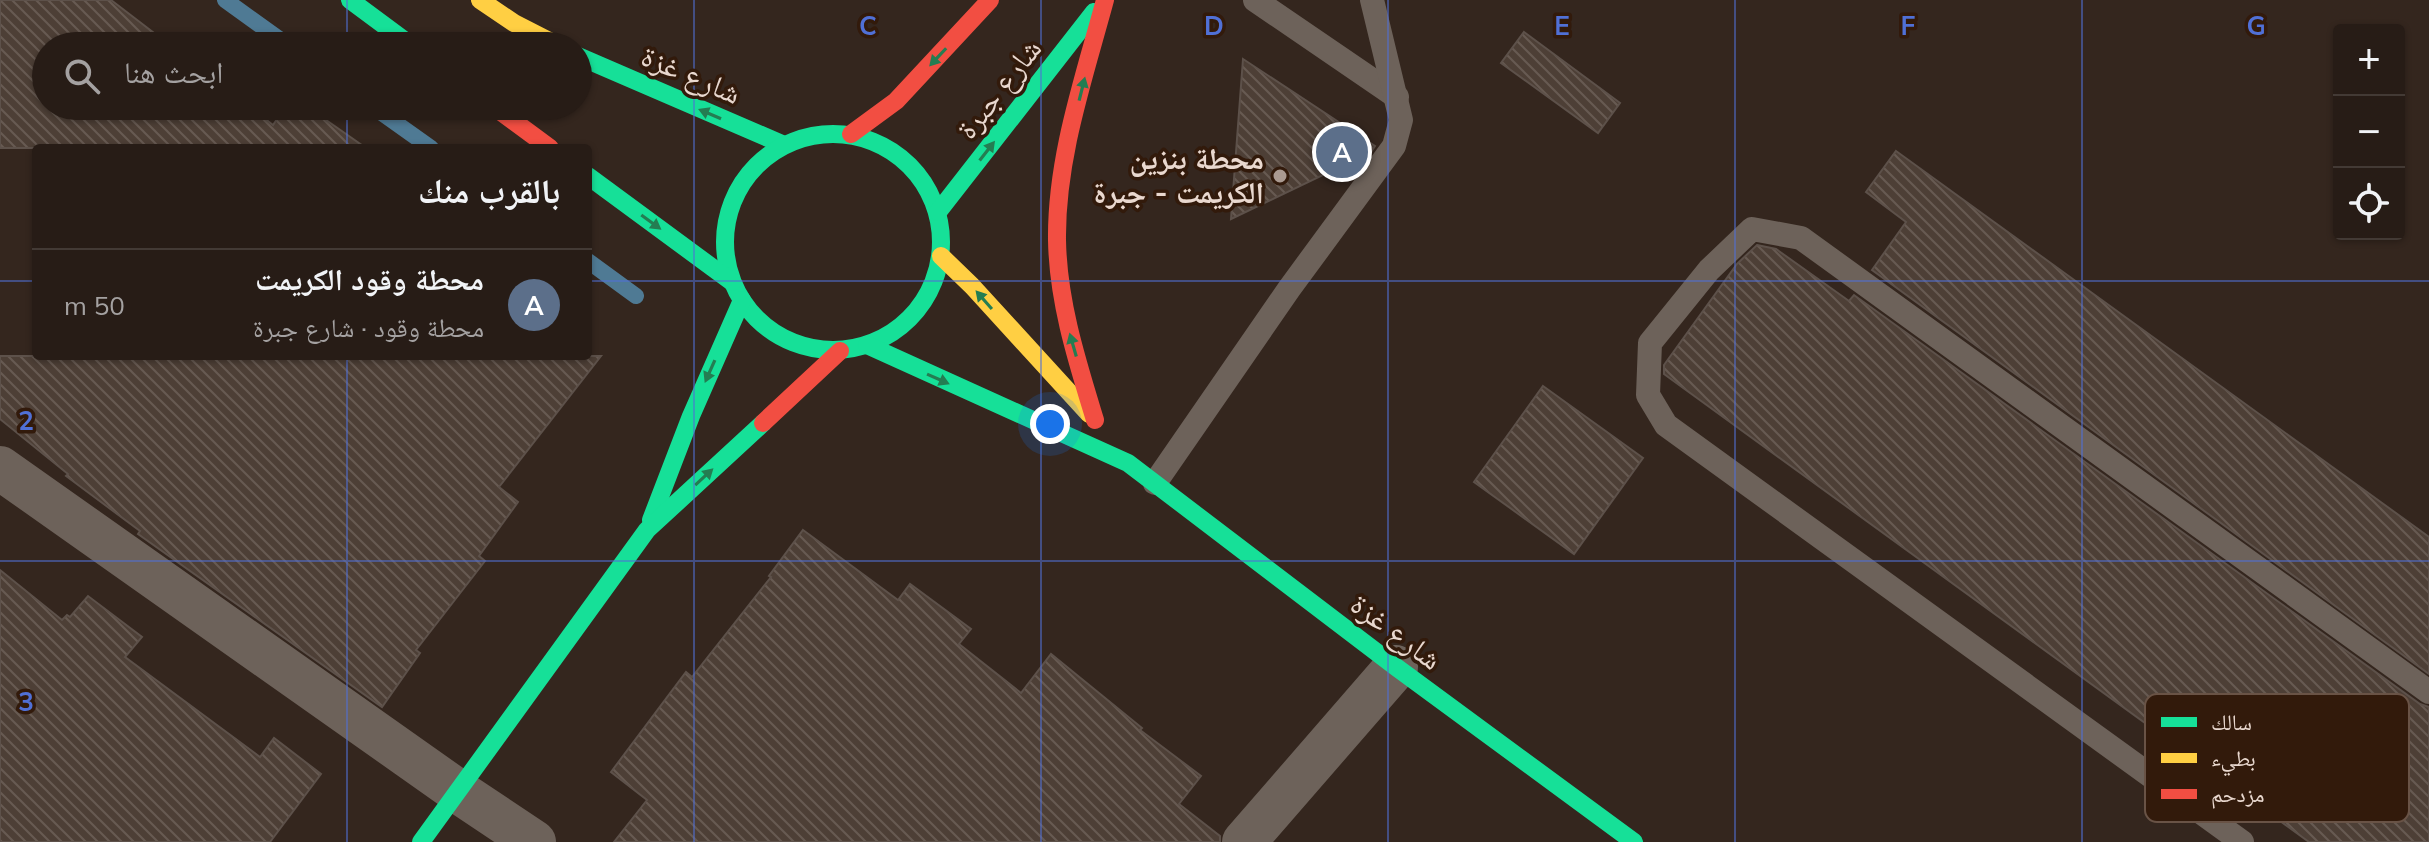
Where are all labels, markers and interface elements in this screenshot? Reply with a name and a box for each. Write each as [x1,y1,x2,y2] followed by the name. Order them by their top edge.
[859,9,877,42] text: C
[1204,9,1224,42] text: D
[1554,9,1570,42] text: E
[1901,9,1916,42] text: F
[2246,9,2266,42] text: G
[2333,24,2405,240] map controls
[2333,24,2405,96] button: +
[947,31,1050,147] street label: شارع جبرة
[32,32,592,120] search box
[636,36,747,113] street label: شارع غزة
[929,47,947,66] one-way arrow
[124,53,223,91] text: ابحث هنا
[60,54,104,98] icon: search
[1077,77,1089,102] one-way arrow
[2333,96,2405,168] button: −
[698,107,722,120] one-way arrow
[1316,122,1368,182] pin: A
[1094,139,1264,211] place label: محطة بنزين الكريمت - جبرة
[978,141,994,161] one-way arrow
[1271,167,1289,185] marker: محطة بنزين الكريمت - جبرة
[2333,168,2405,240] button: locate
[418,169,560,212] text: بالقرب منك
[640,214,662,230] one-way arrow
[255,260,484,298] text: محطة وقود الكريمت
[64,289,125,322] text: 50 m
[524,289,544,322] text: A
[976,290,993,310] one-way arrow
[253,311,484,344] text: محطة وقود · شارع جبرة
[1066,332,1079,356] one-way arrow
[704,360,717,383] one-way arrow
[926,372,950,385] one-way arrow
[18,404,34,437] text: 2
[1030,404,1070,444] your location
[694,468,713,486] one-way arrow
[1343,585,1450,679] street label: شارع غزة
[18,685,34,718] text: 3
[2145,694,2409,822] legend
[2211,708,2252,736] text: سالك
[2211,744,2256,776] text: بطيء
[2211,780,2265,809] text: مزدحم

